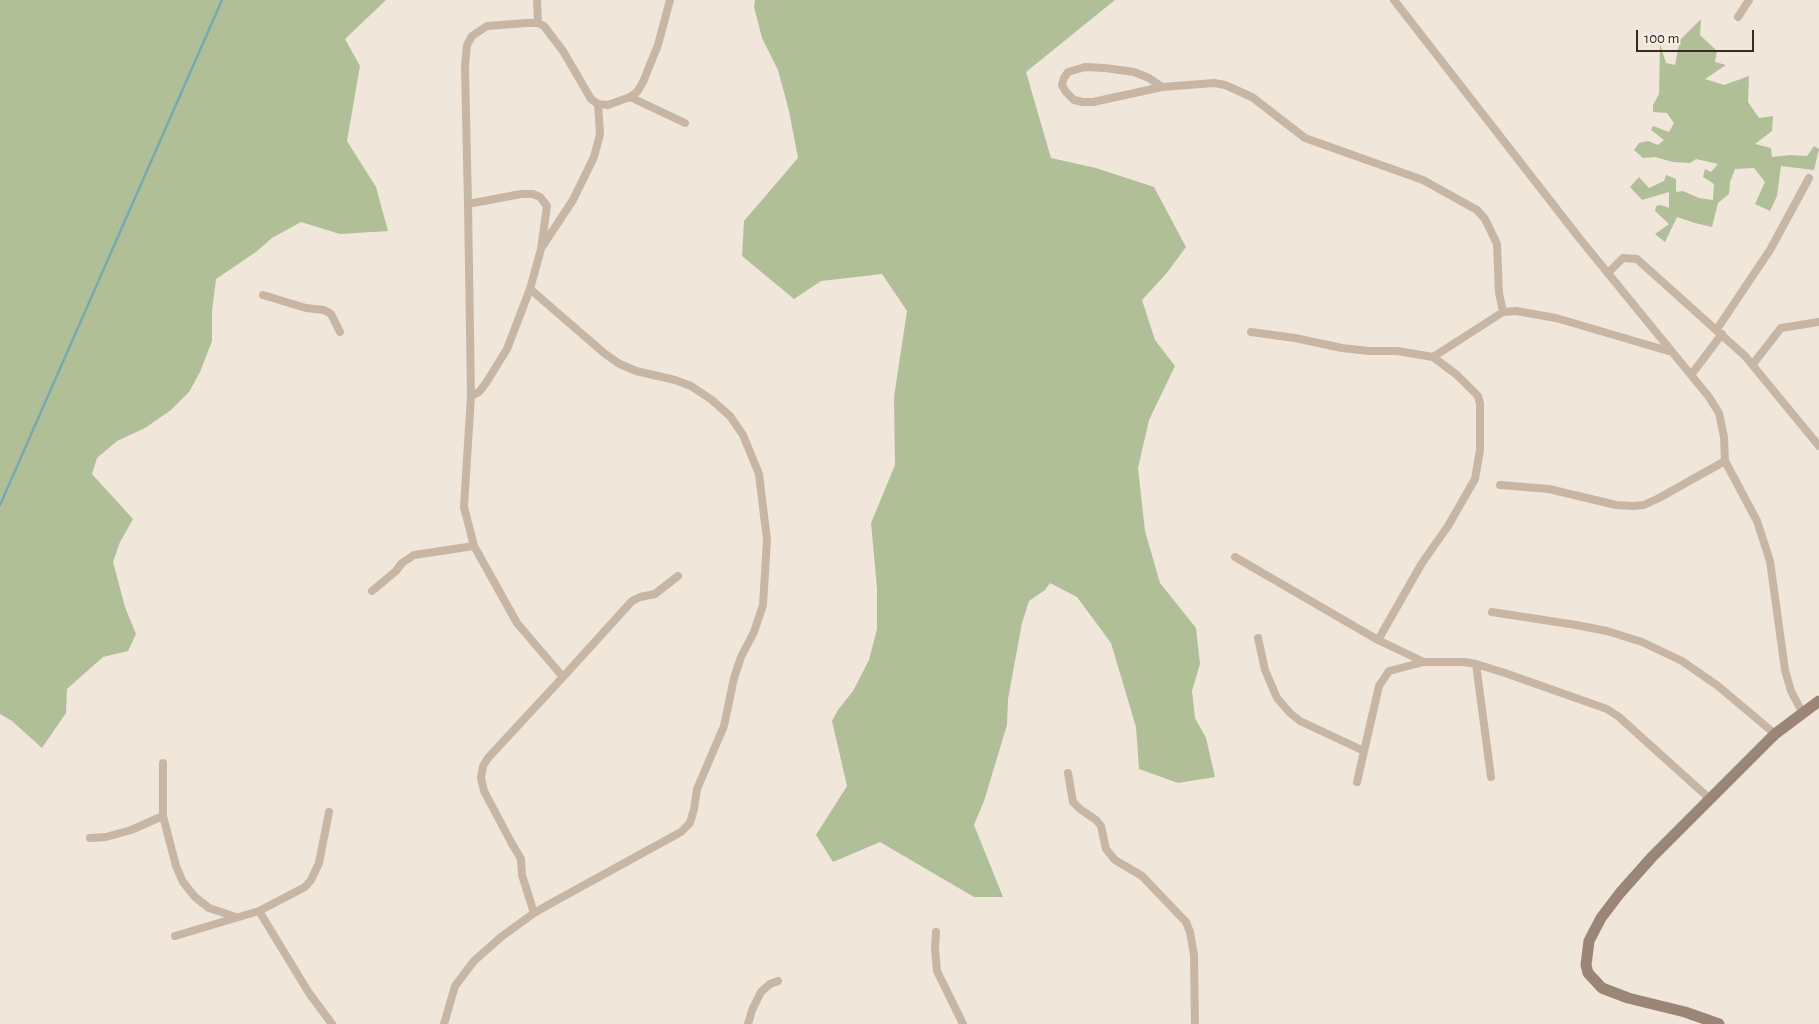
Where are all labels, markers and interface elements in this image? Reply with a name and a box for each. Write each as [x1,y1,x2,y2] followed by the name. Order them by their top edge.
[1639,20,1756,52] scale bar
[1644,31,1679,46] text: 100 m

